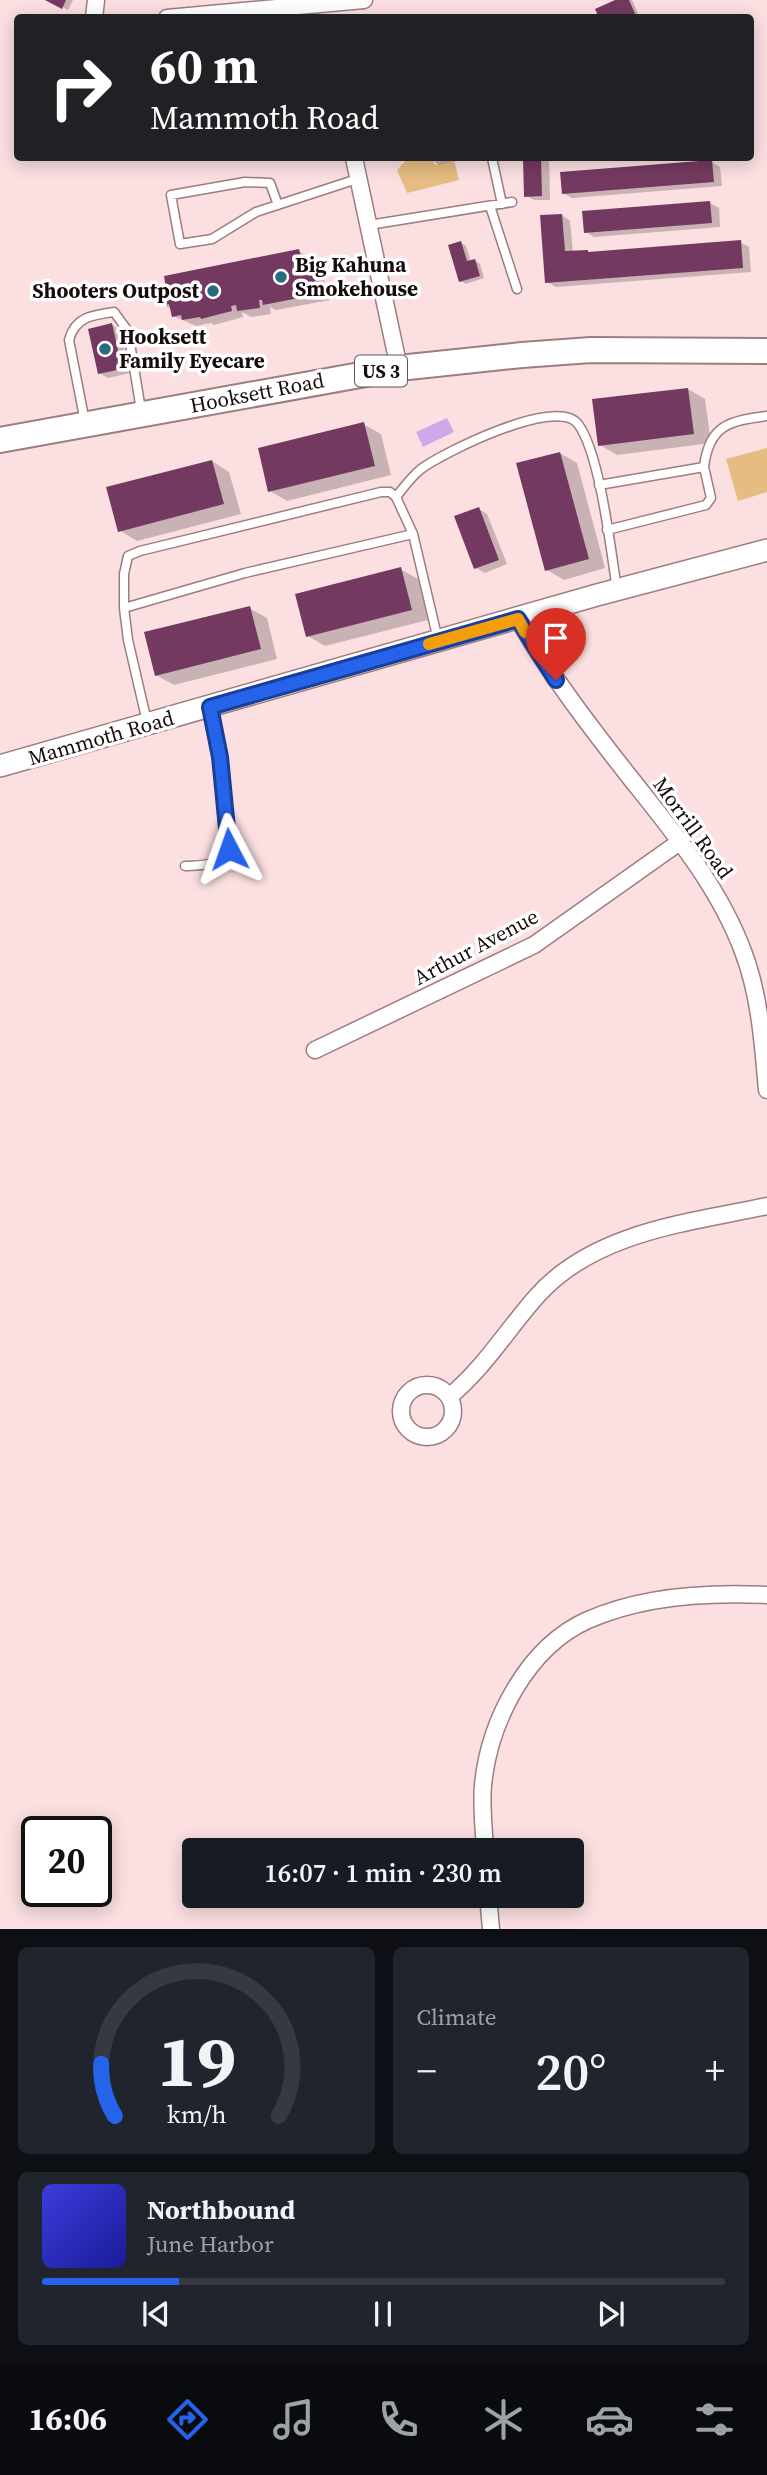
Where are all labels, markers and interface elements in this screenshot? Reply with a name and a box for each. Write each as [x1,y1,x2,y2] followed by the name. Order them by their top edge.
[150,32,258,99] text: 60 m
[35,42,126,133] icon: right
[150,96,379,140] text: Mammoth Road
[295,250,418,303] place label: Big Kahuna Smokehouse
[273,269,289,285] marker: Big Kahuna Smokehouse
[32,276,199,305] place label: Shooters Outpost
[205,283,221,299] marker: Shooters Outpost
[119,322,265,375] place label: Hooksett Family Eyecare
[97,341,113,357] marker: Hooksett Family Eyecare
[355,356,407,386] road number: US 3
[187,365,327,420] street label: Hooksett Road
[526,608,586,680] pin
[537,619,575,657] icon: arrive
[25,703,177,772] street label: Mammoth Road
[647,771,740,884] street label: Morrill Road
[192,812,266,886] position arrow
[408,901,543,992] street label: Arthur Avenue
[21,1816,112,1907] speed limit sign: 20
[264,1855,502,1891] text: 16:07 · 1 min · 230 m
[417,2001,496,2033] text: Climate
[157,2012,236,2111] text: 19
[535,2036,606,2107] text: 20°
[417,2045,437,2097] text: −
[705,2045,725,2097] text: +
[166,2097,226,2131] text: km/h
[147,2192,295,2228] text: Northbound
[147,2228,274,2260] text: June Harbor
[137,2295,175,2333] icon: previous
[364,2295,402,2333] icon: pause
[592,2295,630,2333] icon: next
[163,2395,212,2444] icon: directions
[269,2395,318,2444] icon: music
[374,2395,423,2444] icon: phone
[479,2395,528,2444] icon: climate
[585,2395,634,2444] icon: car
[690,2395,739,2444] icon: filters
[28,2397,107,2441] text: 16:06

